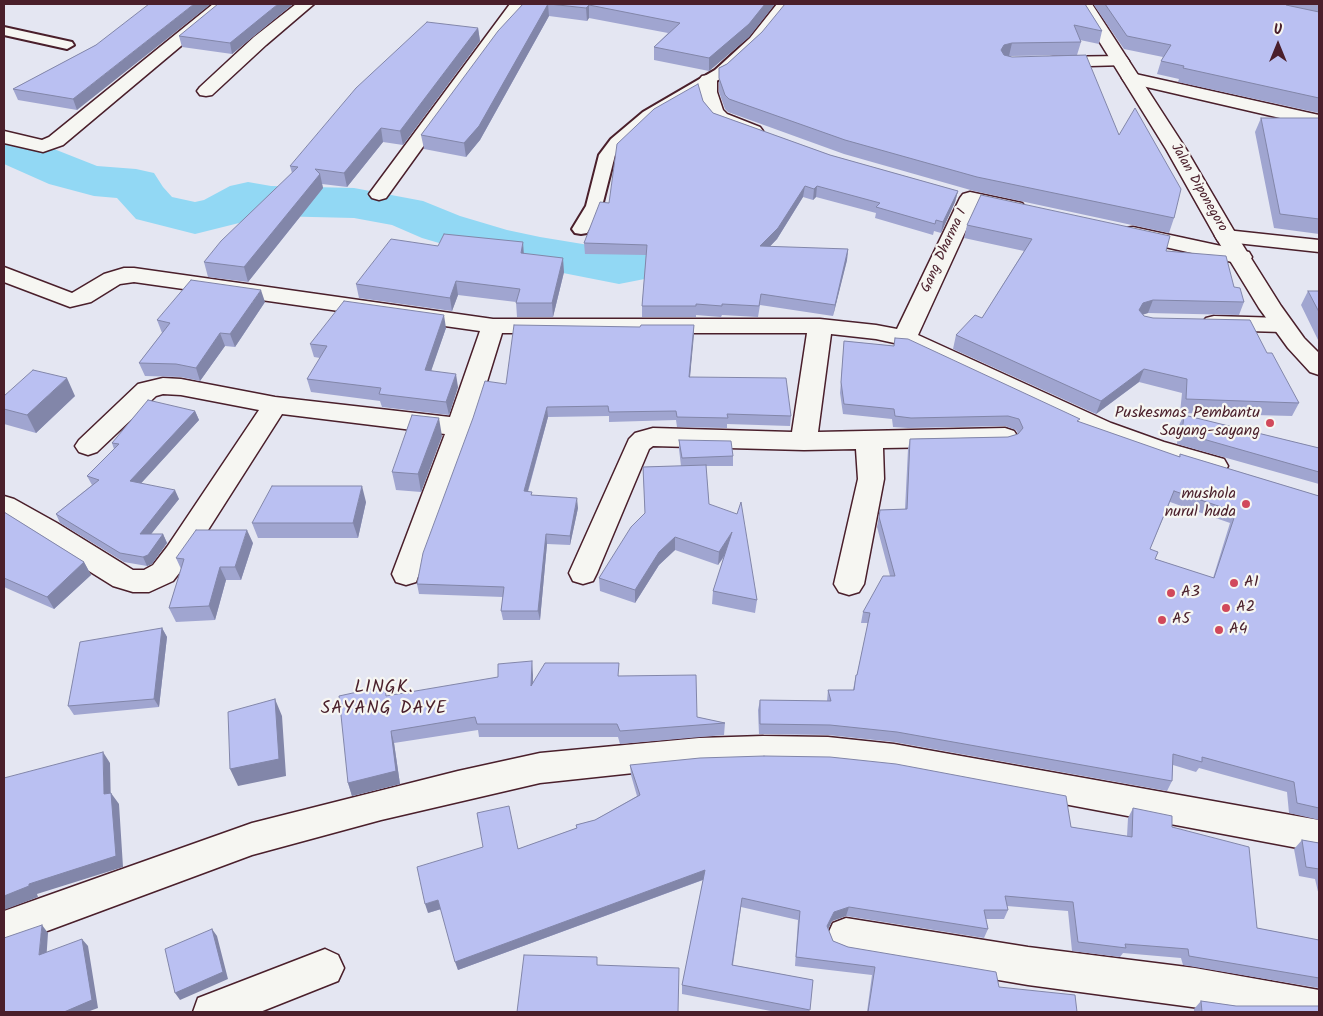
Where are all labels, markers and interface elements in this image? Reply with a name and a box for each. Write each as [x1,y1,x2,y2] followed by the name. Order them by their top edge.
[1274,19,1282,41] text: U
[1253,20,1303,70] north arrow
[1166,141,1230,235] street label: Jalan Diponegoro
[918,207,972,295] street label: Gang Dharma I
[1115,404,1260,442] place label: Puskesmas Pembantu Sayang-sayang
[1264,417,1276,429] marker: Puskesmas Pembantu Sayang-sayang
[1165,485,1236,523] place label: mushola nurul huda
[1240,498,1252,510] marker: mushola nurul huda
[1244,573,1259,593] place label: A1
[1228,577,1240,589] marker: A1
[1181,583,1200,603] place label: A3
[1165,587,1177,599] marker: A3
[1236,598,1255,618] place label: A2
[1220,602,1232,614] marker: A2
[1172,610,1190,630] place label: A5
[1156,614,1168,626] marker: A5
[1229,620,1248,640] place label: A4
[1213,624,1225,636] marker: A4
[319,678,449,721] district label: LINGK. SAYANG DAYE

